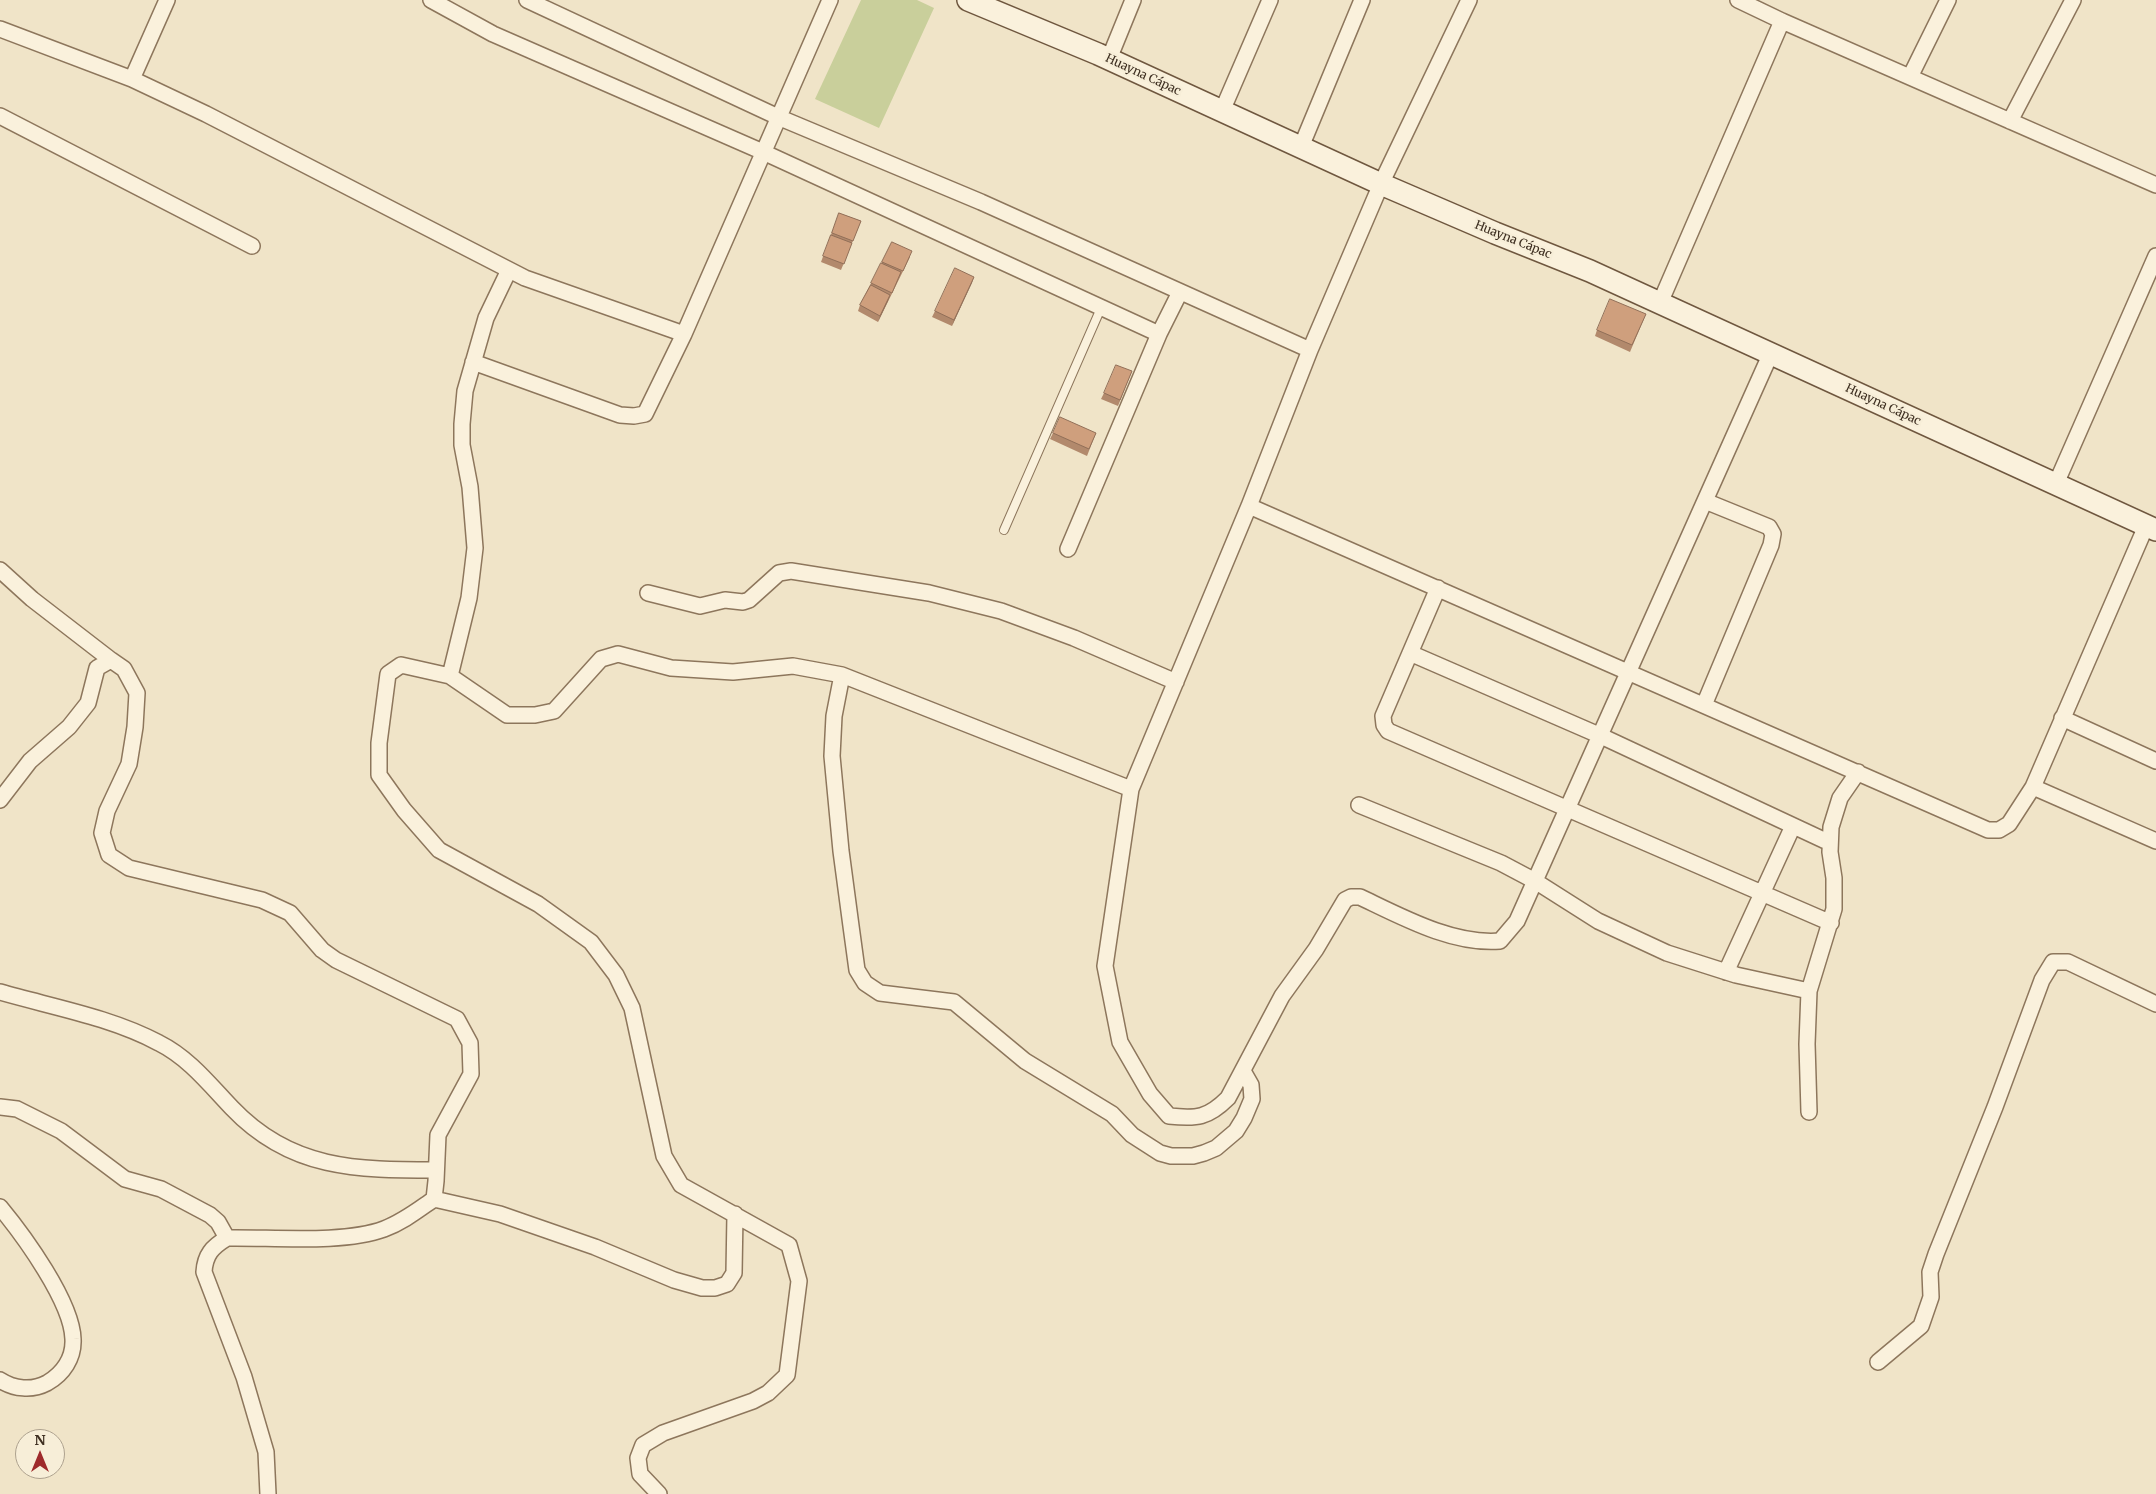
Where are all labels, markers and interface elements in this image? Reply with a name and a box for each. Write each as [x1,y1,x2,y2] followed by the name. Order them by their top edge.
[1103,51,1183,99] street label: Huayna Cápac
[1472,218,1554,262] street label: Huayna Cápac
[1843,381,1923,429] street label: Huayna Cápac
[15,1429,65,1479] north arrow
[34,1431,46,1449] text: N

